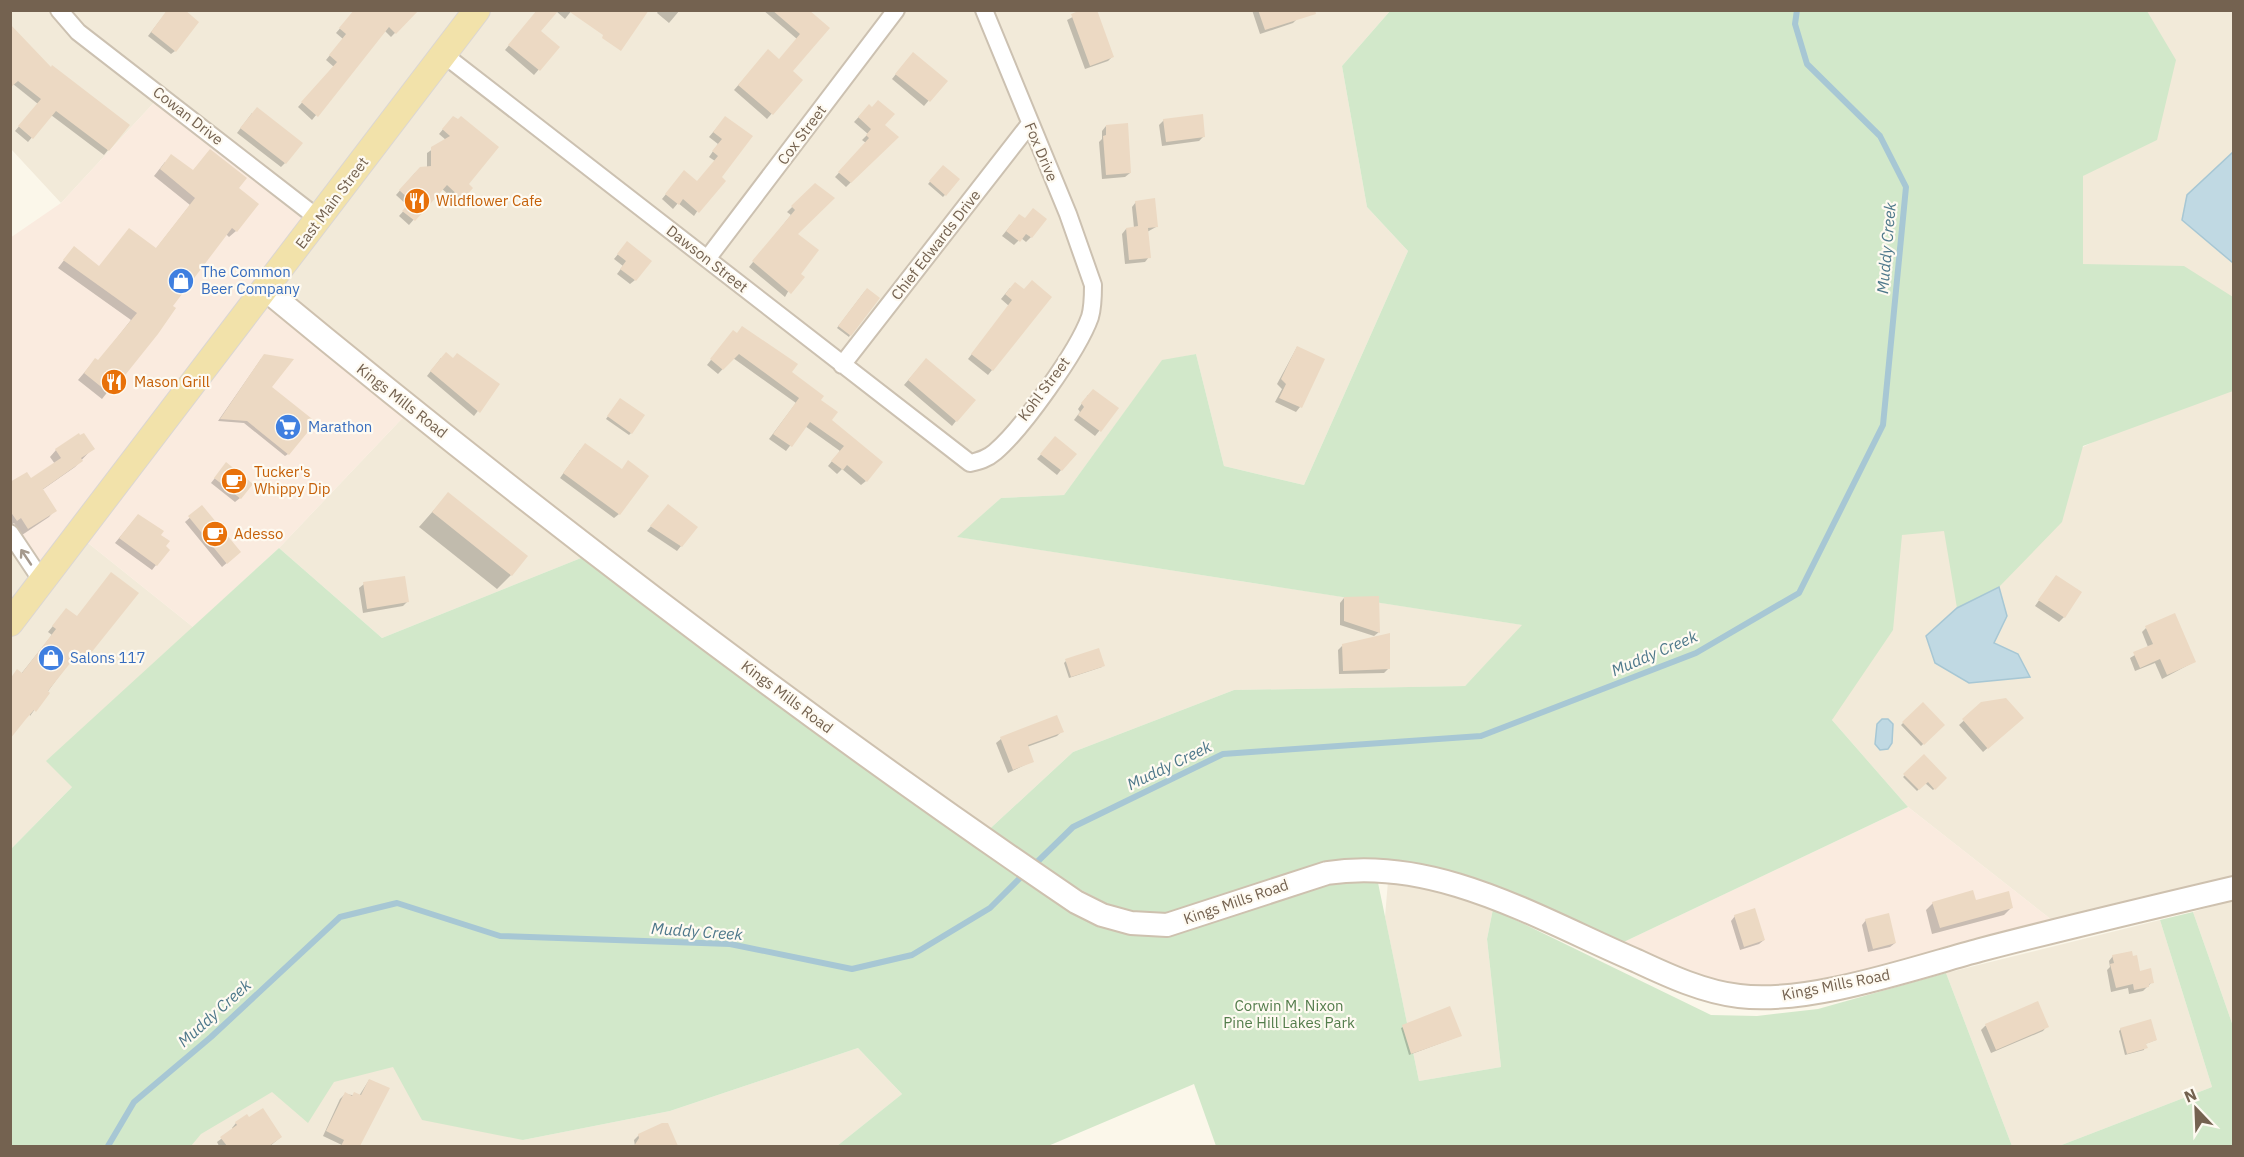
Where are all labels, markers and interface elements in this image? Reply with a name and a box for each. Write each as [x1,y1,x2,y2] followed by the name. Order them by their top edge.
[149,82,227,149] street label: Cowan Drive
[773,101,830,168] street label: Cox Street
[1021,119,1062,184] street label: Fox Drive
[291,153,372,252] street label: East Main Street
[402,186,432,216] restaurant icon: Wildflower Cafe
[887,186,985,304] street label: Chief Edwards Drive
[436,191,542,210] place label: Wildflower Cafe
[1872,201,1900,295] water label: Muddy Creek
[663,221,752,296] street label: Dawson Street
[201,262,300,298] place label: The Common Beer Company
[166,266,196,296] shop icon: The Common Beer Company
[1013,353,1074,424] street label: Kohl Street
[353,359,451,442] street label: Kings Mills Road
[99,367,129,397] restaurant icon: Mason Grill
[134,372,210,391] place label: Mason Grill
[273,412,303,442] supermarket icon: Marathon
[308,417,372,436] place label: Marathon
[254,462,331,498] place label: Tucker's Whippy Dip
[219,466,249,496] cafe icon: Tucker's Whippy Dip
[200,519,230,549] cafe icon: Adesso
[234,524,283,543] place label: Adesso
[20,548,33,565] one-way arrow
[1608,626,1701,680] water label: Muddy Creek
[36,643,66,673] shop icon: Salons 117
[70,648,146,667] place label: Salons 117
[738,656,837,737] street label: Kings Mills Road
[1123,736,1215,794] water label: Muddy Creek
[1181,875,1291,928] street label: Kings Mills Road
[651,918,744,944] water label: Muddy Creek
[1780,965,1892,1004] street label: Kings Mills Road
[173,974,255,1051] water label: Muddy Creek
[1223,996,1355,1032] park label: Corwin M. Nixon Pine Hill Lakes Park
[2166,1079,2226,1139] north arrow
[2181,1084,2199,1107] text: N

